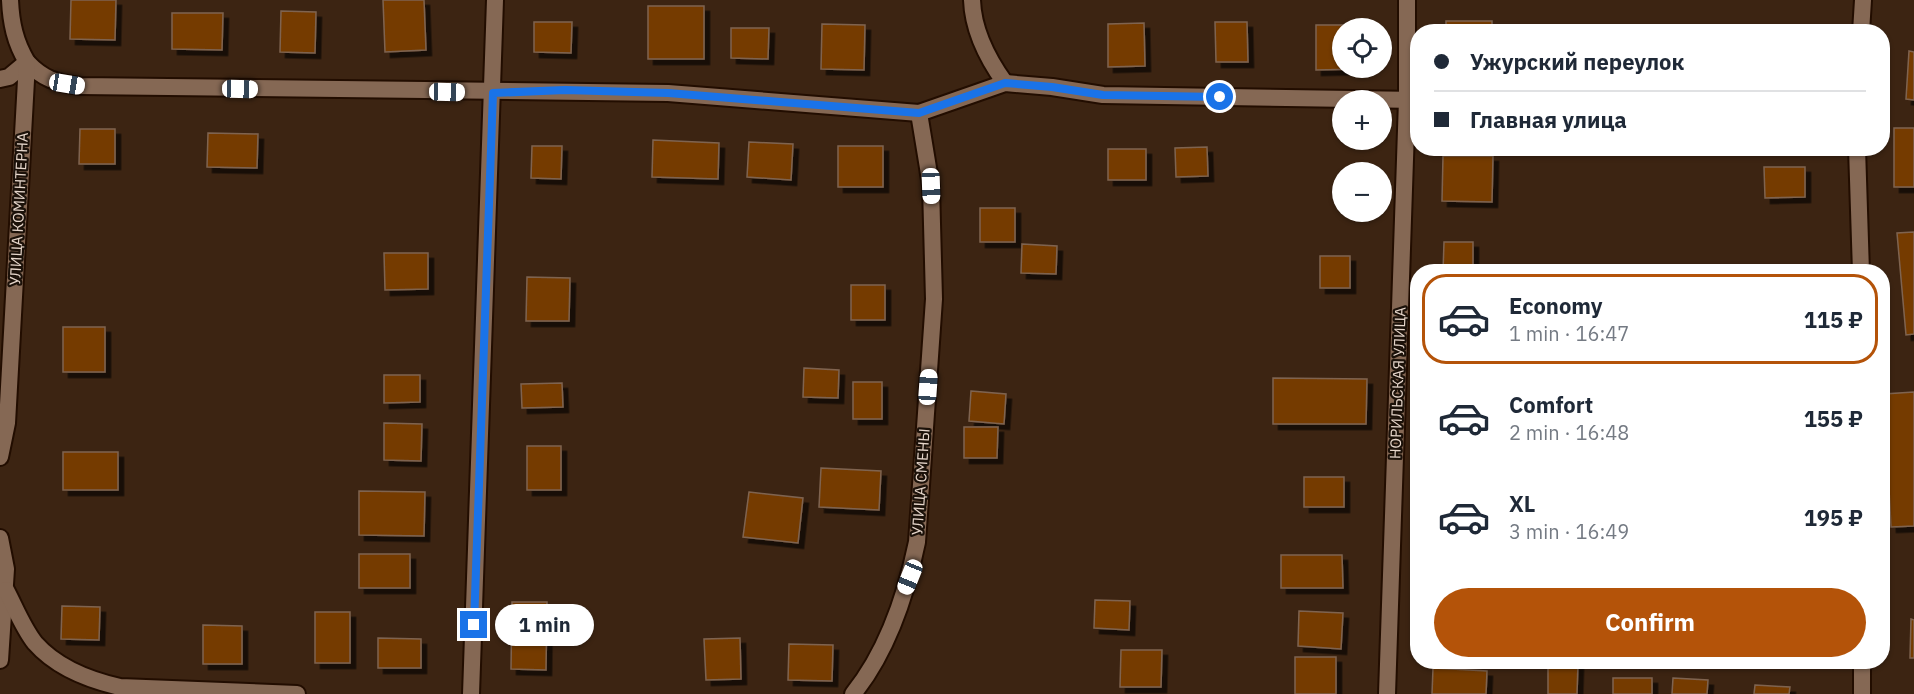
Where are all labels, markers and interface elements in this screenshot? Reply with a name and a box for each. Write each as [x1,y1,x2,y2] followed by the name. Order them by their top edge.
[1332,18,1392,222] map controls
[1332,18,1392,78] button: locate
[1470,47,1684,76] text: Ужурский переулок
[48,72,86,96] car
[222,80,258,98] car
[429,83,465,101] car
[1206,83,1233,110] route start
[1332,90,1392,150] button: +
[1470,105,1627,134] text: Главная улица
[5,132,32,286] street label: УЛИЦА КОМИНТЕРНА
[1332,162,1392,222] button: −
[921,168,941,204] car
[1509,291,1603,320] text: Economy
[1437,292,1491,346] icon: car
[1804,305,1863,334] text: 115 ₽
[1385,306,1410,459] street label: НОРИЛЬСКАЯ УЛИЦА
[1509,320,1629,347] text: 1 min · 16:47
[918,368,938,406] car
[1509,390,1593,419] text: Comfort
[1437,391,1491,445] icon: car
[1804,404,1863,433] text: 155 ₽
[1509,419,1629,446] text: 2 min · 16:48
[907,428,934,536] street label: УЛИЦА СМЕНЫ
[1509,489,1535,518] text: XL
[1437,490,1491,544] icon: car
[1804,503,1863,532] text: 195 ₽
[1509,518,1629,545] text: 3 min · 16:49
[895,557,925,597] car
[1434,588,1866,657] button: Confirm
[495,604,594,646] callout: 1 min
[460,611,487,638] route end
[518,611,571,638] text: 1 min

